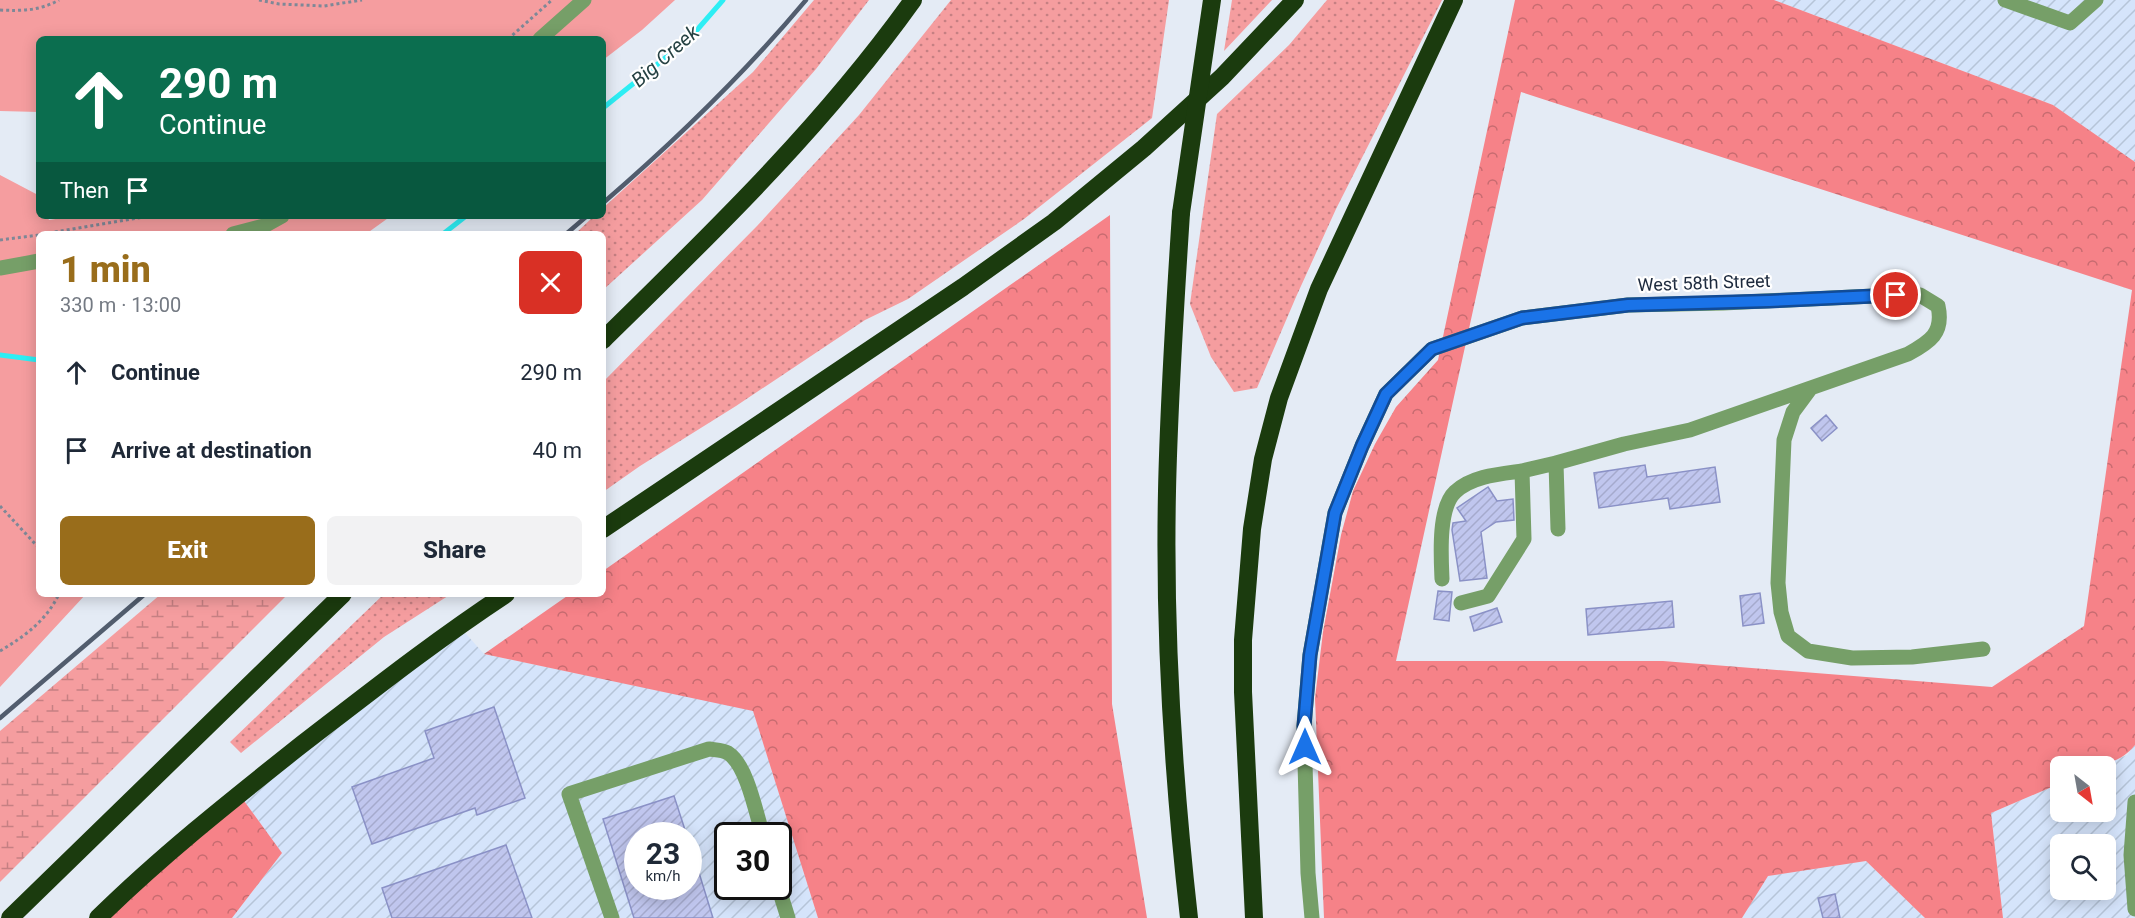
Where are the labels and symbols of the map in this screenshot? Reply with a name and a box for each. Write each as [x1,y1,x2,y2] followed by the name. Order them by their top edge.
[626,19,705,92] water label: Big Creek
[1870,269,1921,320] pin
[1637,270,1771,295] street label: West 58th Street
[1273,715,1337,779] position arrow
[2050,756,2116,822] north arrow
[714,822,792,900] speed limit sign: 30

